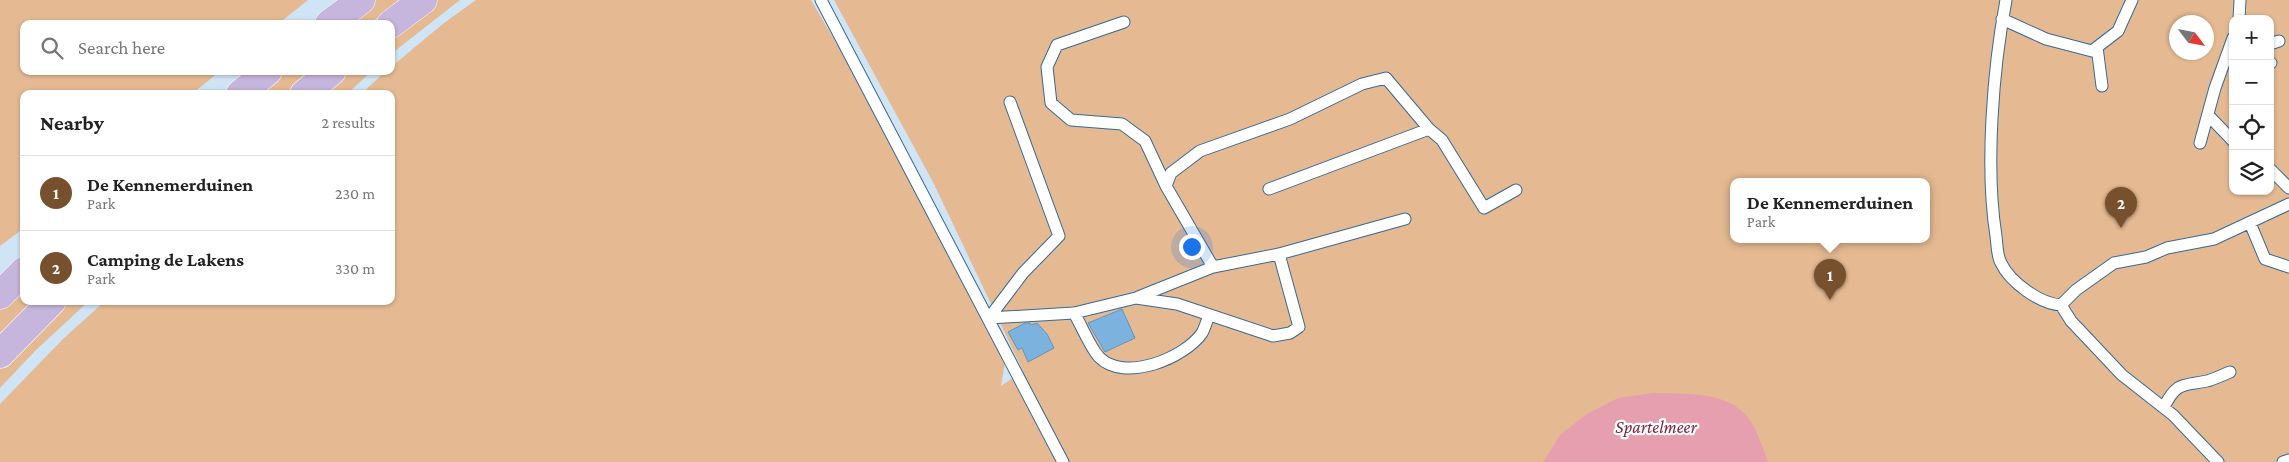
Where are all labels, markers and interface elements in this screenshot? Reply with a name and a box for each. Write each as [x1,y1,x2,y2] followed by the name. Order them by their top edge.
[2169,15,2214,60] north arrow
[2229,15,2274,195] map controls
[2229,15,2274,60] button: +
[20,20,395,75] search box
[38,34,66,62] icon: search
[78,37,165,58] text: Search here
[2229,60,2274,105] button: −
[2229,105,2274,150] button: locate
[40,111,104,135] text: Nearby
[322,114,375,131] text: 2 results
[2229,150,2274,195] button: layers
[87,174,253,195] text: De Kennemerduinen
[1730,178,1930,243] popup
[53,185,59,202] text: 1
[335,185,375,202] text: 230 m
[2105,187,2137,228] pin: 2
[1747,192,1913,213] text: De Kennemerduinen
[87,195,115,212] text: Park
[1747,213,1775,230] text: Park
[1179,234,1205,260] your location
[87,249,244,270] text: Camping de Lakens
[1814,259,1846,300] pin: 1
[52,260,60,277] text: 2
[335,260,375,277] text: 330 m
[87,270,115,287] text: Park
[1615,417,1697,437] water label: Spartelmeer

